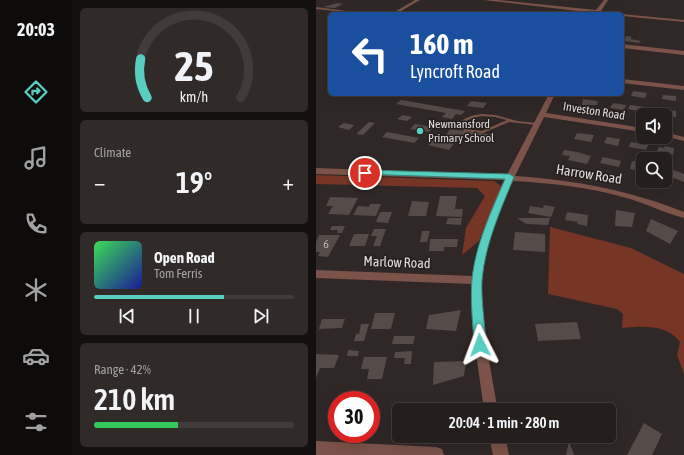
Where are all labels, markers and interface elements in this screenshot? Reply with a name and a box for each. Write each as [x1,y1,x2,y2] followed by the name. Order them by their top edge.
[17,19,55,40] text: 20:03
[344,28,396,80] icon: left
[410,28,473,60] text: 160 m
[174,42,214,90] text: 25
[410,61,500,82] text: Lyncroft Road
[22,78,50,106] icon: directions
[180,89,208,105] text: km/h
[562,99,626,123] street label: Investon Road
[636,108,672,188] map controls
[636,108,672,144] button: sound
[428,117,495,145] place label: Newmansford Primary School
[415,126,425,136] marker: Newmansford Primary School
[22,144,50,172] icon: music
[94,145,131,160] text: Climate
[636,152,672,188] button: search
[348,156,382,190] pin
[555,161,623,187] street label: Harrow Road
[354,162,376,184] icon: arrive
[176,165,212,199] text: 19°
[94,169,105,195] text: −
[283,169,294,195] text: +
[22,210,50,238] icon: phone
[323,237,329,251] house number: 6
[154,249,215,266] text: Open Road
[363,253,431,271] street label: Marlow Road
[154,266,202,281] text: Tom Ferris
[22,276,50,304] icon: climate
[116,305,138,327] icon: previous
[183,305,205,327] icon: pause
[250,305,272,327] icon: next
[459,324,501,366] position arrow
[22,342,50,370] icon: car
[94,362,151,377] text: Range · 42%
[94,382,175,416] text: 210 km
[328,391,380,443] speed limit sign: 30
[22,408,50,436] icon: filters
[449,414,559,431] text: 20:04 · 1 min · 280 m

